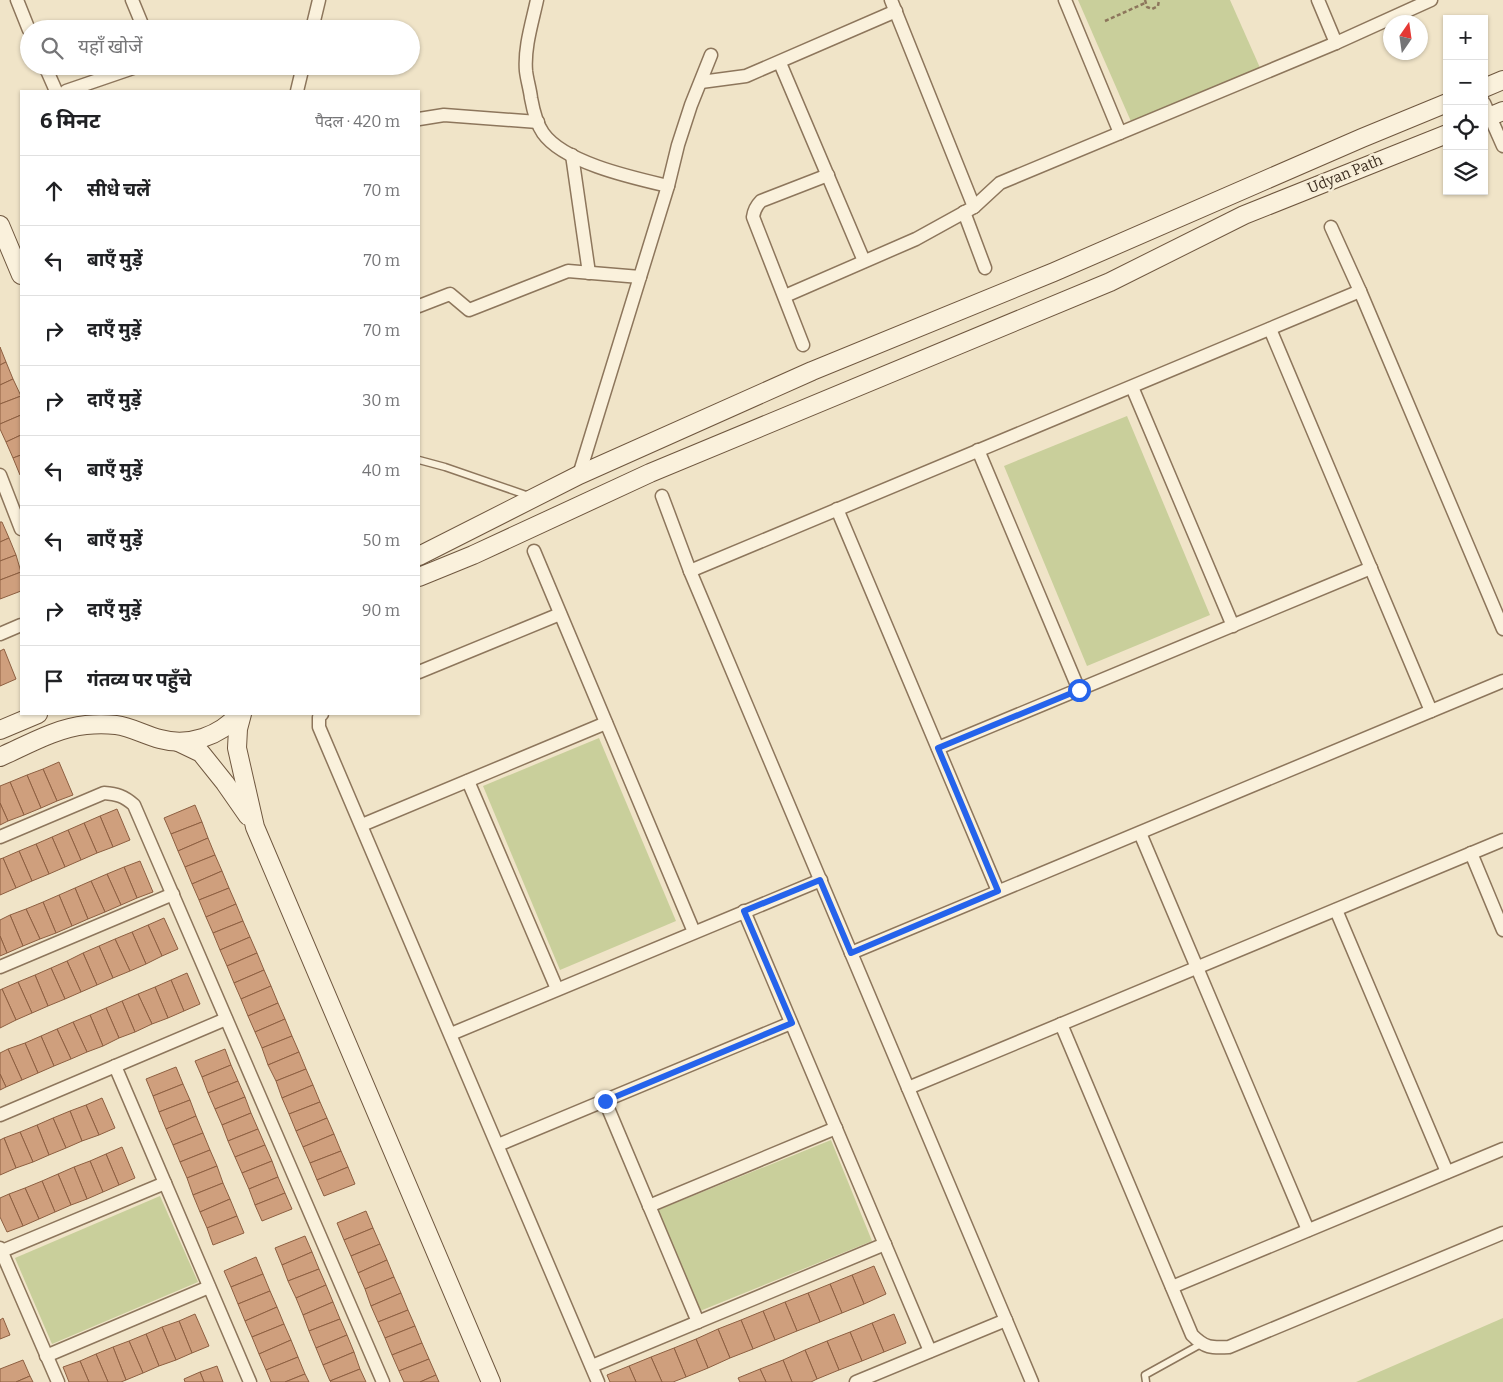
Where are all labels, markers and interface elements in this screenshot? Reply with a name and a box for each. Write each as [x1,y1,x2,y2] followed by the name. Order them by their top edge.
[1383,15,1428,60] north arrow
[1443,15,1488,195] map controls
[1443,15,1488,60] button: +
[20,20,420,75] search box
[38,34,66,62] icon: search
[78,35,142,58] text: यहाँ खोजें
[1443,60,1488,105] button: −
[1443,105,1488,150] button: locate
[40,108,100,134] text: 6 मिनट
[315,112,400,131] text: पैदल · 420 m
[1443,150,1488,195] button: layers
[1305,151,1386,197] street label: Udyan Path
[40,177,68,205] icon: ahead
[87,178,150,201] text: सीधे चलें
[364,181,400,200] text: 70 m
[40,247,68,275] icon: left
[87,248,143,271] text: बाएँ मुड़ें
[364,251,400,270] text: 70 m
[40,317,68,345] icon: right
[87,318,141,341] text: दाएँ मुड़ें
[364,321,400,340] text: 70 m
[40,387,68,415] icon: right
[87,388,141,411] text: दाएँ मुड़ें
[362,391,400,410] text: 30 m
[40,457,68,485] icon: left
[87,458,143,481] text: बाएँ मुड़ें
[362,461,400,480] text: 40 m
[40,527,68,555] icon: left
[87,528,143,551] text: बाएँ मुड़ें
[363,531,400,550] text: 50 m
[40,597,68,625] icon: right
[87,598,141,621] text: दाएँ मुड़ें
[362,601,400,620] text: 90 m
[40,667,68,695] icon: arrive
[87,668,192,691] text: गंतव्य पर पहुँचे
[1068,679,1091,702] route start
[594,1090,617,1113] route end

